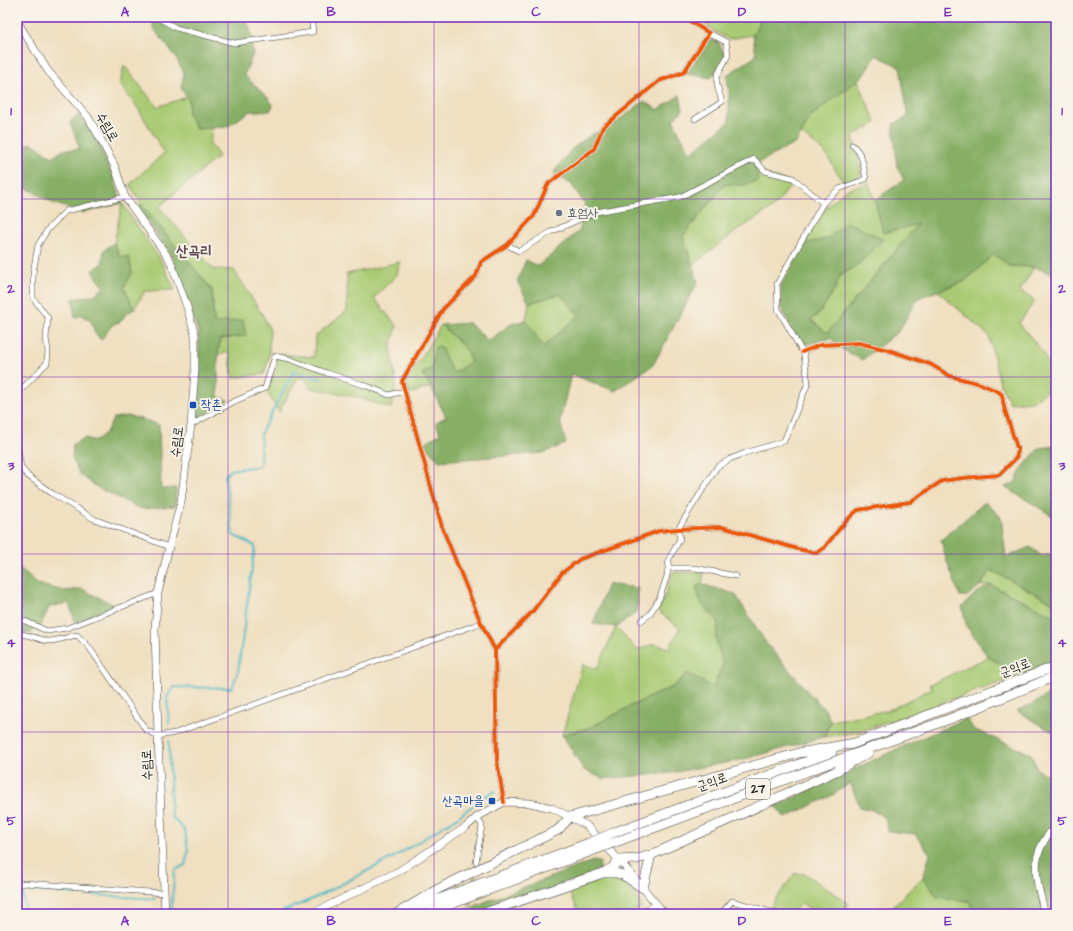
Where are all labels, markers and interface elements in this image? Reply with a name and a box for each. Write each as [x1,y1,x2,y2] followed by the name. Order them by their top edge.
[121,3,130,21] text: A
[326,3,336,21] text: B
[531,3,541,21] text: C
[738,3,747,21] text: D
[944,3,952,21] text: E
[10,102,12,120] text: 1
[1061,102,1063,120] text: 1
[91,109,123,145] street label: 수림로
[567,204,598,222] place label: 효엄사
[554,208,564,218] marker: 효엄사
[176,241,212,262] district label: 산곡리
[6,280,15,298] text: 2
[1057,280,1066,298] text: 2
[201,396,222,414] place label: 작촌
[188,400,198,410] marker: 작촌
[166,425,188,459] street label: 수림로
[7,457,15,475] text: 3
[1058,457,1066,475] text: 3
[7,634,16,652] text: 4
[1058,634,1067,652] text: 4
[997,654,1033,682] street label: 군익로
[137,749,157,781] street label: 수림로
[694,768,730,796] street label: 군익로
[746,779,770,799] road number: 27
[442,792,484,810] place label: 산곡마을
[487,796,497,806] marker: 산곡마을
[6,812,16,830] text: 5
[1057,812,1067,830] text: 5
[121,912,130,930] text: A
[326,912,336,930] text: B
[531,912,541,930] text: C
[738,912,747,930] text: D
[944,912,952,930] text: E

